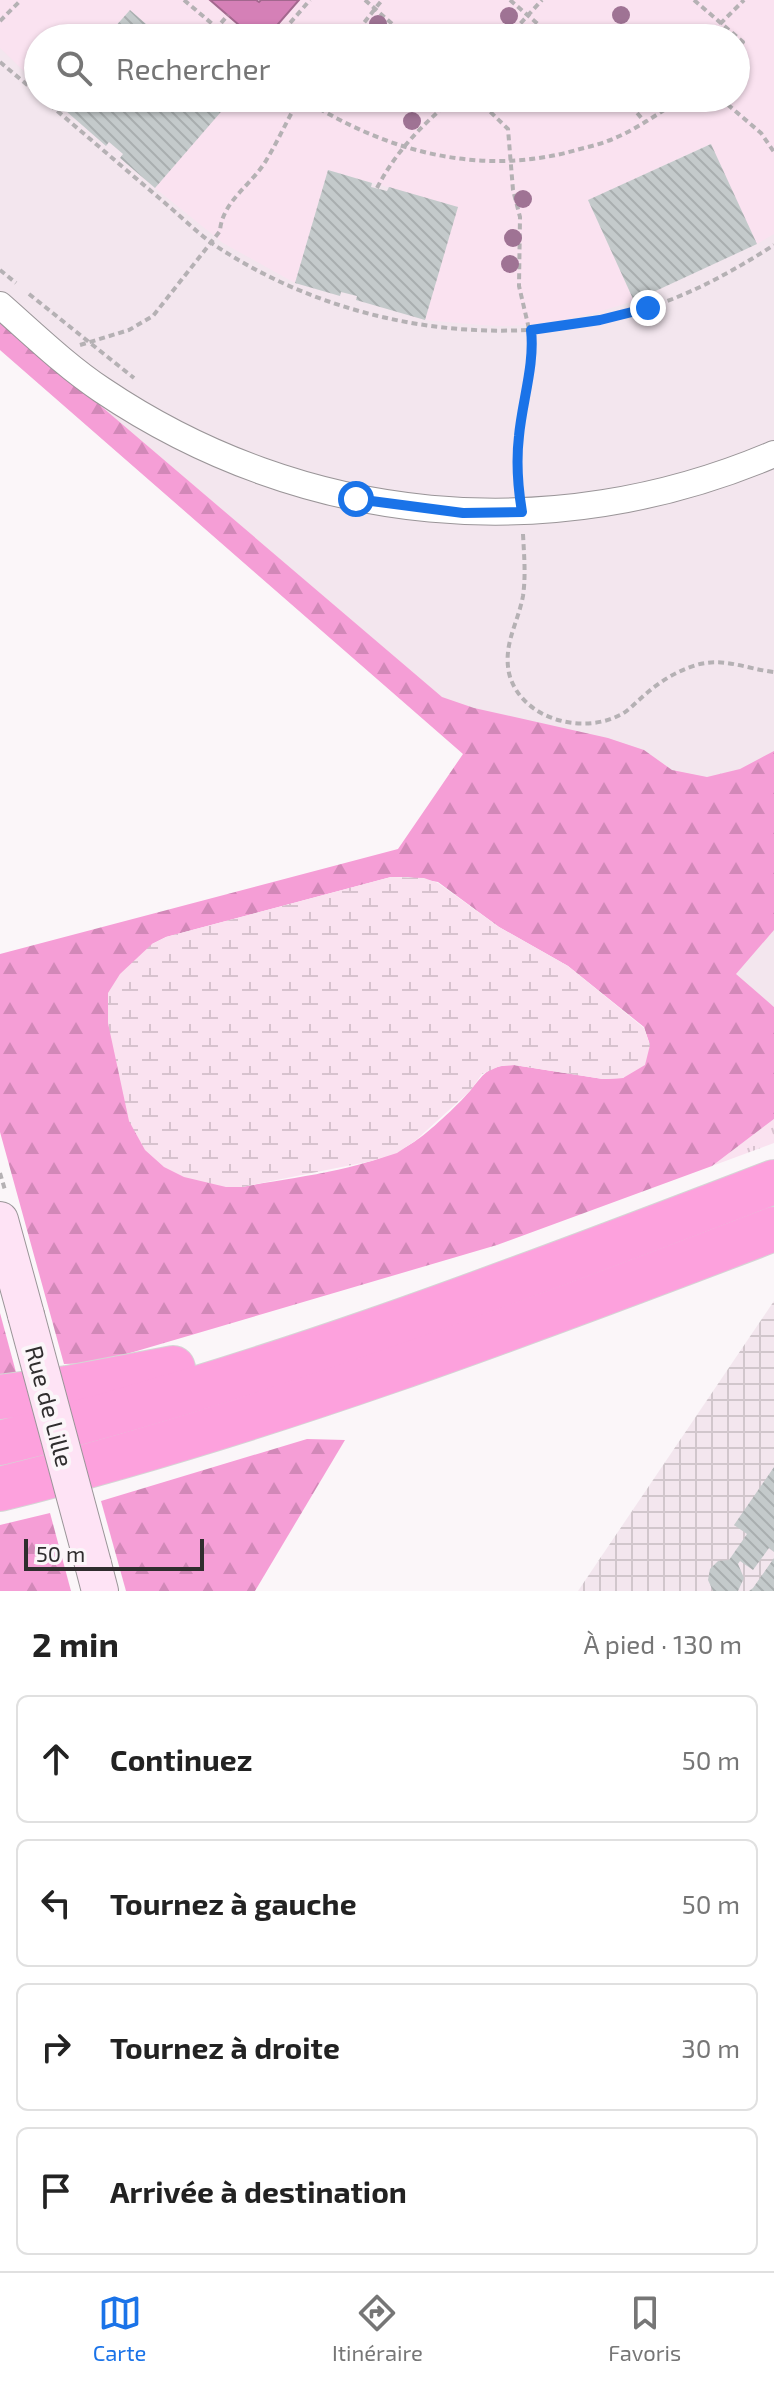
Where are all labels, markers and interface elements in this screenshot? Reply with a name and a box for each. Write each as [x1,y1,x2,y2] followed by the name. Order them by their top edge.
[24,24,750,112] search box
[52,46,96,90] icon: search
[116,50,271,86] text: Rechercher
[630,290,666,326] route end
[338,481,374,517] route start
[20,1342,80,1470] street label: Rue de Lille
[24,1535,204,1571] scale bar
[36,1540,85,1566] text: 50 m
[32,1623,119,1664] text: 2 min
[583,1628,742,1659] text: À pied · 130 m
[34,1737,78,1781] icon: ahead
[110,1741,252,1777] text: Continuez
[682,1744,740,1775] text: 50 m
[34,1881,78,1925] icon: left
[110,1885,357,1921] text: Tournez à gauche
[682,1888,740,1919] text: 50 m
[34,2025,78,2069] icon: right
[110,2029,340,2065] text: Tournez à droite
[681,2032,740,2063] text: 30 m
[34,2169,78,2213] icon: arrive
[110,2173,407,2209] text: Arrivée à destination
[93,2291,146,2365] tab: Carte
[332,2291,423,2365] tab: Itinéraire
[608,2291,681,2365] tab: Favoris

